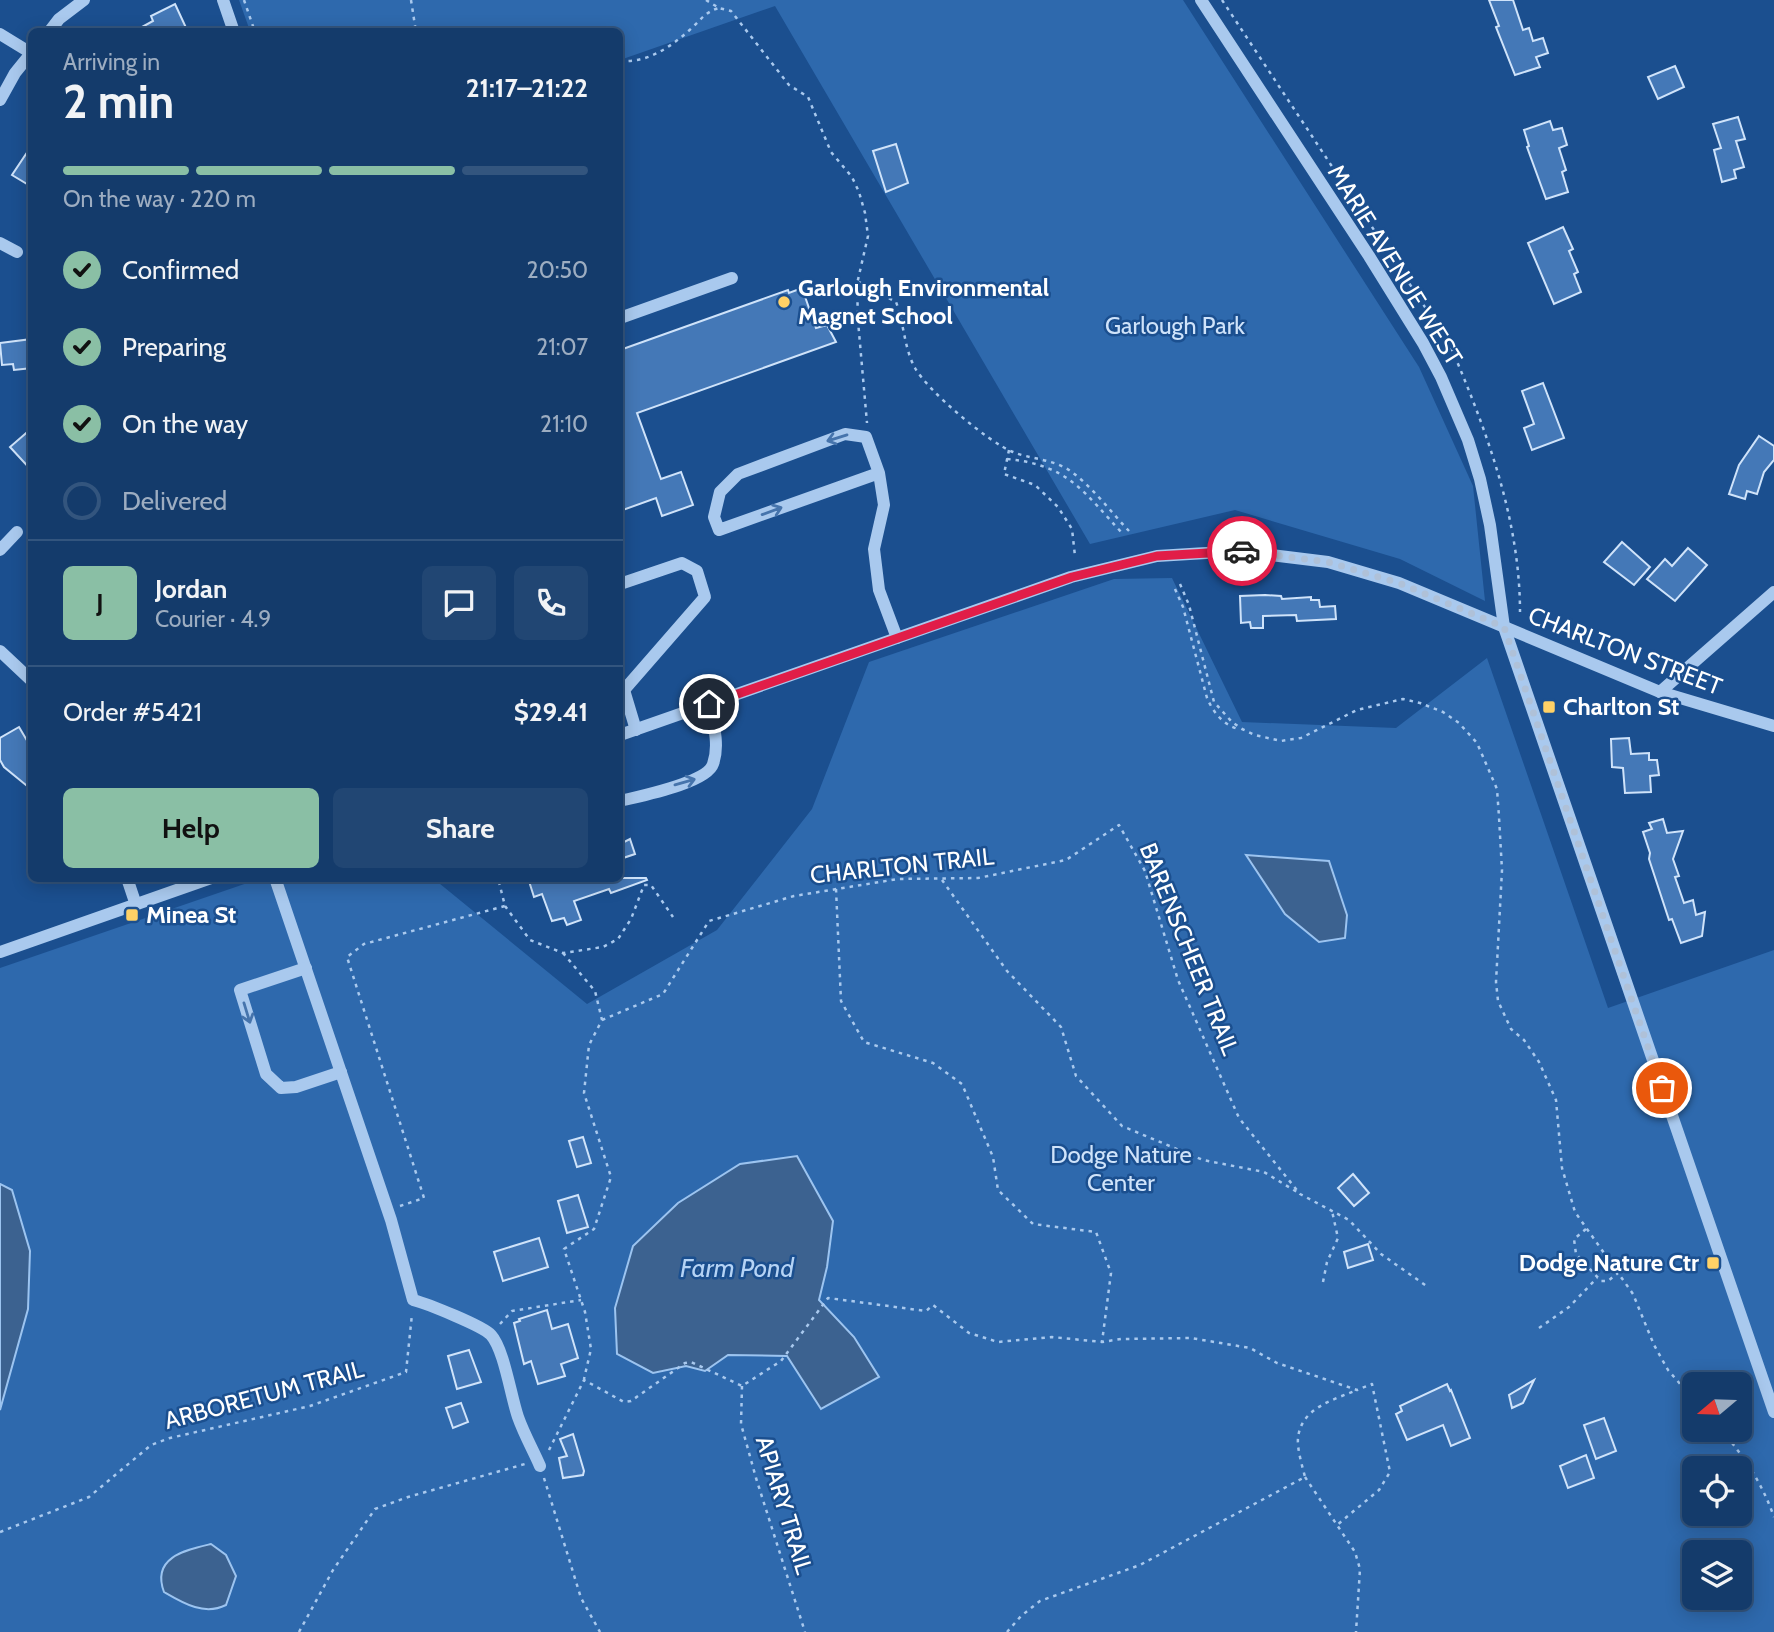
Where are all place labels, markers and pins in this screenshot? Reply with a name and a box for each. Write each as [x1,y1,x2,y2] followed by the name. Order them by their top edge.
[798,273,1049,330] place label: Garlough Environmental Magnet School
[776,294,792,310] marker: Garlough Environmental Magnet School
[679,674,739,734] pin
[1563,692,1679,721] place label: Charlton St
[1541,699,1557,715] marker: Charlton St
[146,900,236,929] place label: Minea St
[124,907,140,923] marker: Minea St
[1632,1058,1692,1118] pin
[1519,1248,1699,1277] place label: Dodge Nature Ctr
[1705,1255,1721,1271] marker: Dodge Nature Ctr

